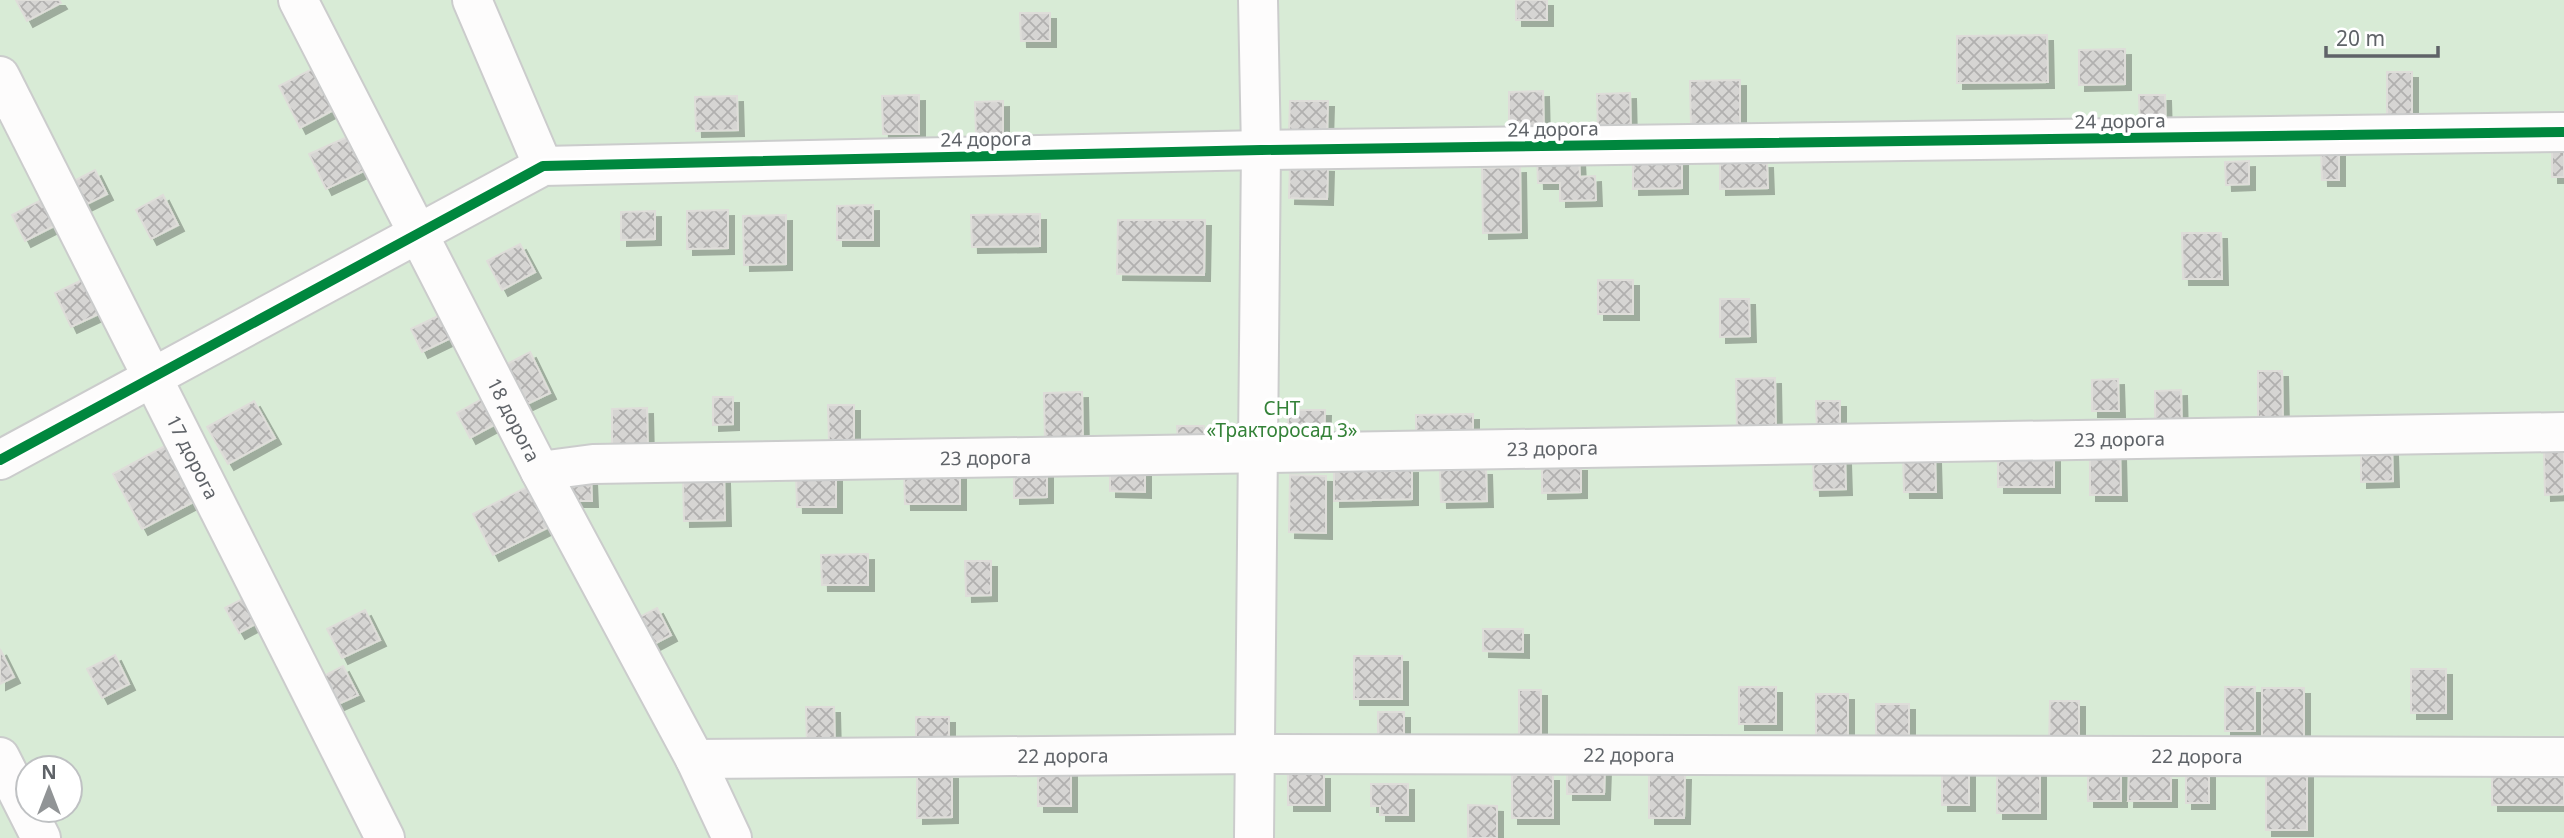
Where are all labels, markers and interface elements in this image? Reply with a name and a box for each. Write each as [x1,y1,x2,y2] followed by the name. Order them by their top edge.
[2326,14,2438,58] scale bar
[2336,24,2385,52] text: 20 m
[2074,107,2166,135] street label: 24 дорога
[1507,115,1599,143] street label: 24 дорога
[940,125,1032,153] street label: 24 дорога
[481,373,546,466] street label: 18 дорога
[1206,395,1358,443] park label: СНТ «Тракторосад 3»
[160,411,225,504] street label: 17 дорога
[2073,425,2165,453] street label: 23 дорога
[1507,435,1598,462] street label: 23 дорога
[940,444,1031,471] street label: 23 дорога
[1017,742,1109,769] street label: 22 дорога
[1583,742,1675,768] street label: 22 дорога
[2151,743,2243,769] street label: 22 дорога
[14,754,84,824] north arrow
[41,759,57,785] text: N

